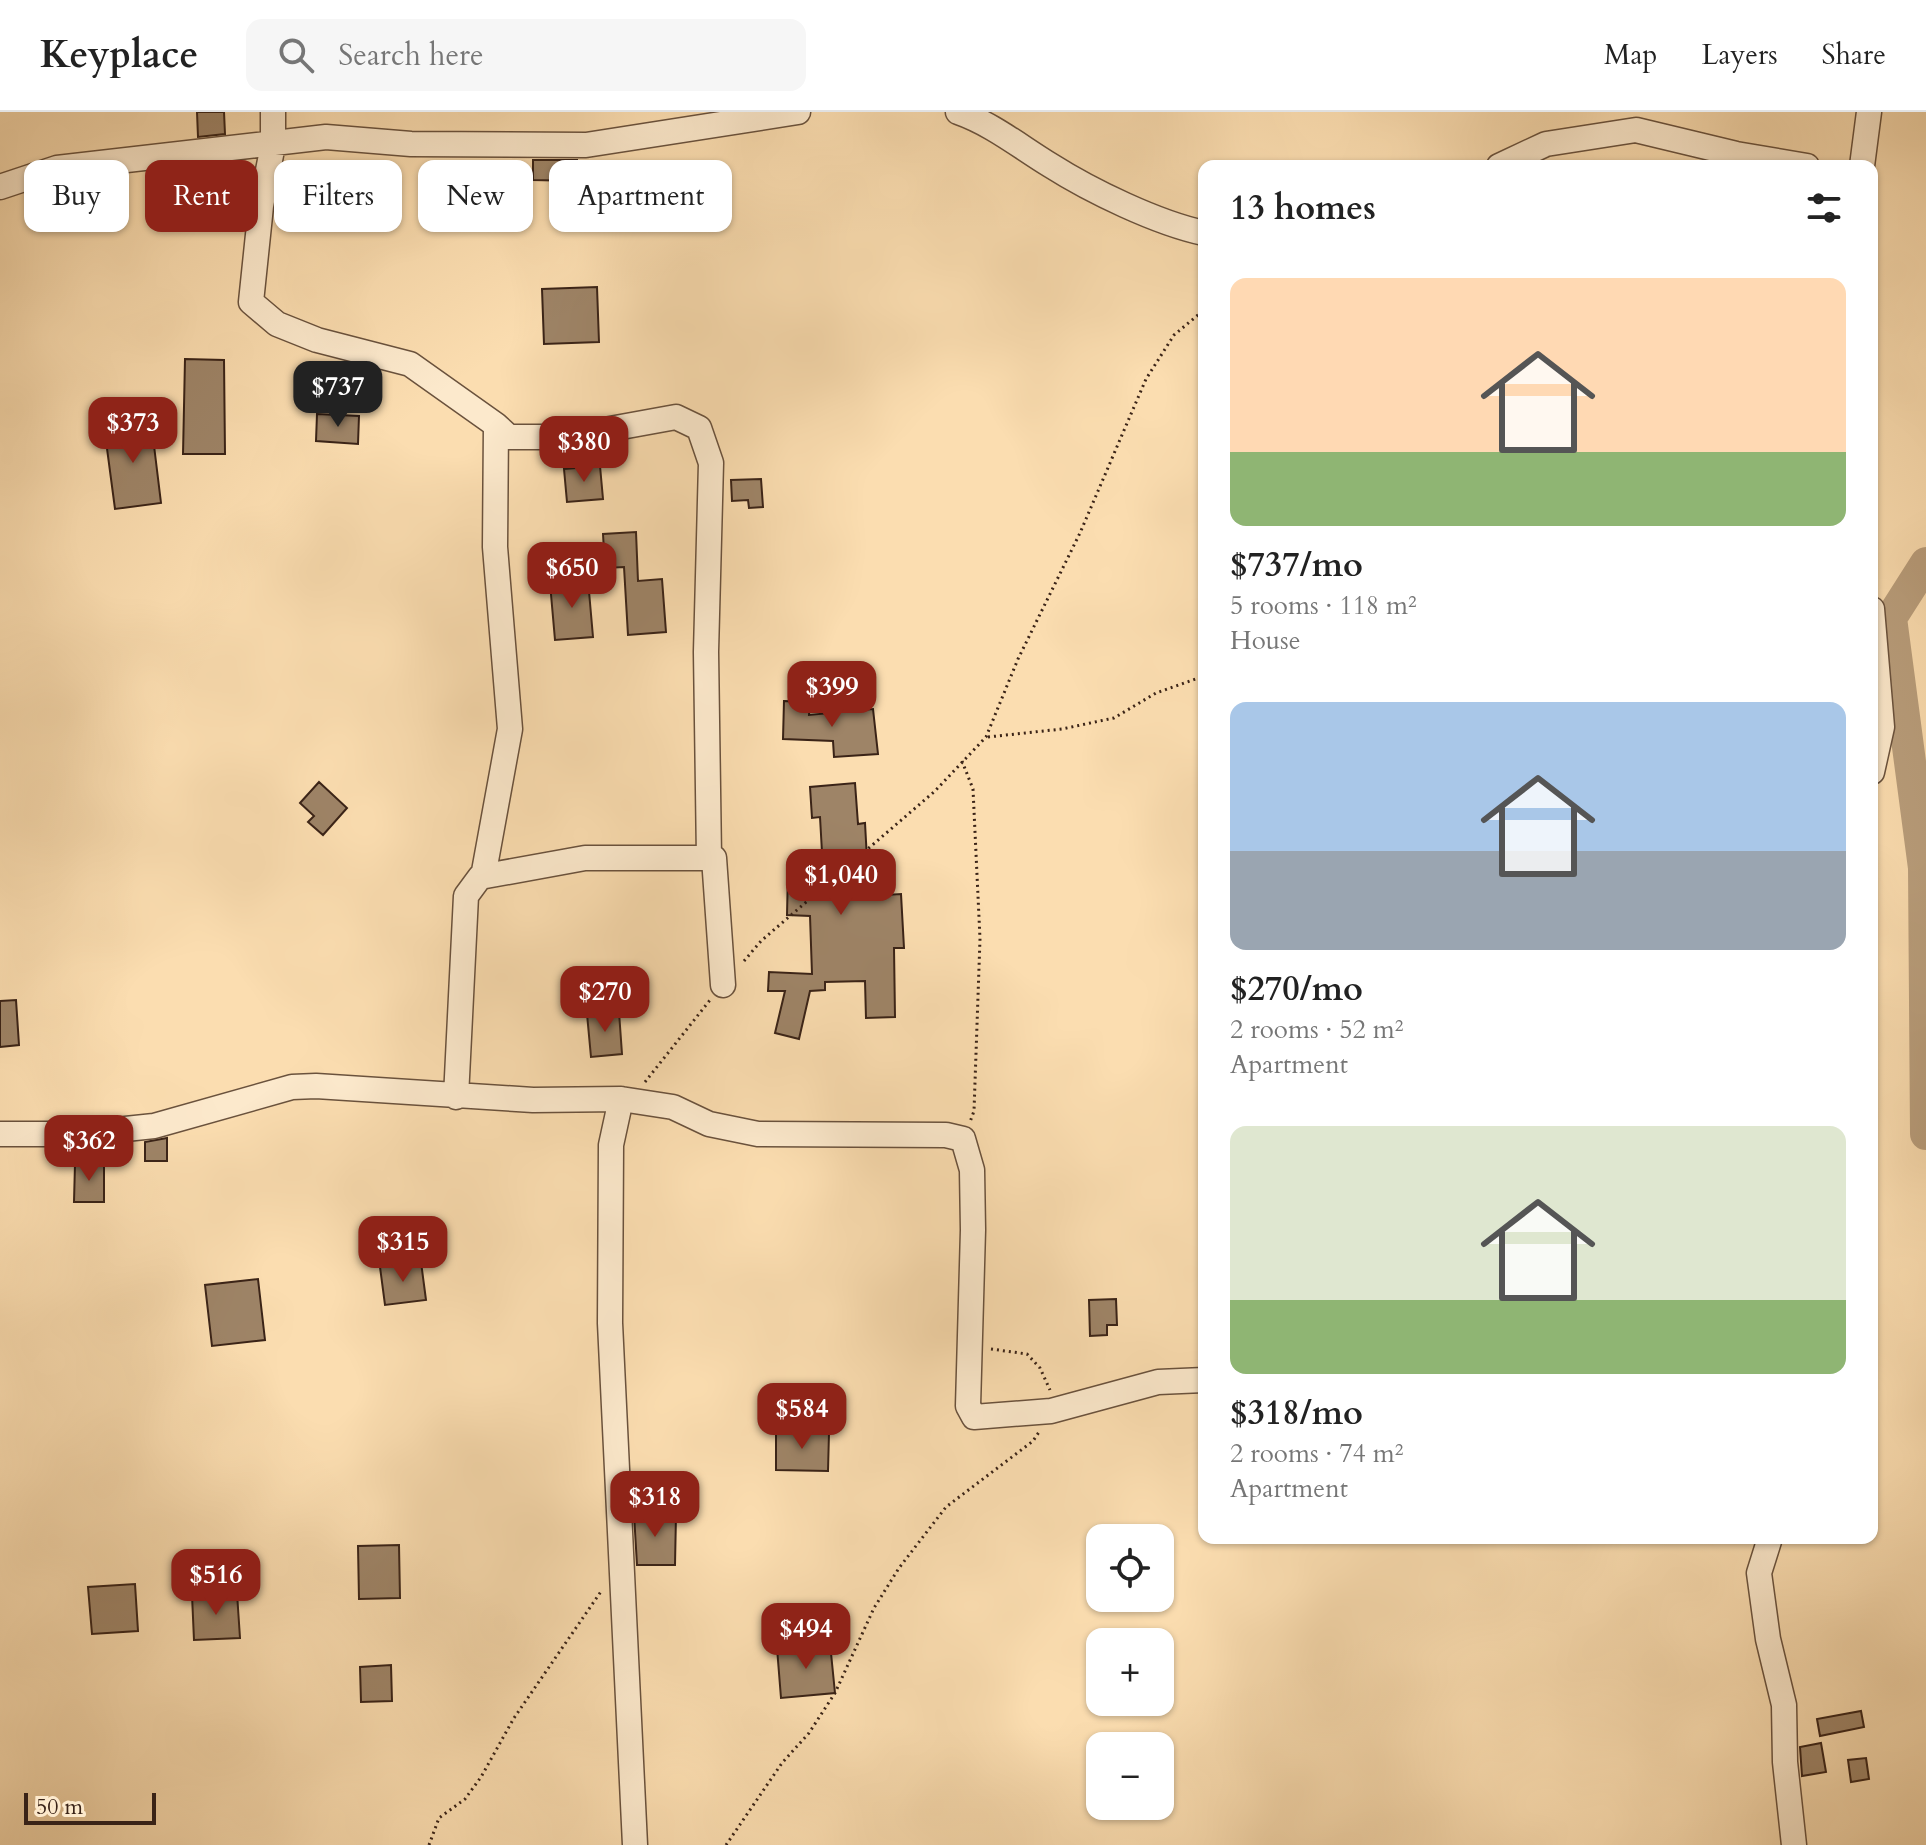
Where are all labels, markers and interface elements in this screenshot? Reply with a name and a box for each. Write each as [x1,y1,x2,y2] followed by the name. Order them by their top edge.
[246,19,806,91] search box
[40,29,198,81] text: Keyplace
[274,33,318,77] icon: search
[338,35,484,76] text: Search here
[1604,36,1657,74] text: Map
[1701,36,1778,74] text: Layers
[1822,36,1886,74] text: Share
[24,160,129,232] chip: Buy
[145,160,258,232] chip: Rent
[274,160,402,232] chip: Filters
[418,160,533,232] chip: New
[549,160,732,232] chip: Apartment
[1230,185,1376,231] text: 13 homes
[1802,186,1846,230] icon: filters
[1466,330,1610,474] icon: home
[291,361,385,429] pin: $737
[311,369,365,404] text: $737
[86,397,180,465] pin: $373
[106,405,160,440] text: $373
[537,416,631,484] pin: $380
[557,424,611,459] text: $380
[525,542,619,610] pin: $650
[1230,542,1363,588] text: $737/mo
[545,550,599,585] text: $650
[1230,588,1417,623] text: 5 rooms · 118 m²
[1230,623,1301,658] text: House
[785,661,879,729] pin: $399
[805,669,859,704] text: $399
[1466,754,1610,898] icon: home
[776,849,906,917] pin: $1,040
[804,857,878,892] text: $1,040
[558,966,652,1034] pin: $270
[1230,966,1363,1012] text: $270/mo
[578,974,632,1009] text: $270
[1230,1012,1403,1047] text: 2 rooms · 52 m²
[1230,1047,1348,1082] text: Apartment
[42,1115,136,1183] pin: $362
[62,1123,116,1158] text: $362
[1466,1178,1610,1322] icon: home
[356,1216,450,1284] pin: $315
[376,1224,430,1259] text: $315
[755,1383,849,1451] pin: $584
[1230,1390,1363,1436] text: $318/mo
[775,1391,829,1426] text: $584
[1230,1436,1403,1471] text: 2 rooms · 74 m²
[608,1471,702,1539] pin: $318
[1230,1471,1348,1506] text: Apartment
[628,1479,682,1514] text: $318
[1086,1524,1174,1820] map controls
[1086,1524,1174,1612] button: locate
[169,1549,263,1617] pin: $516
[189,1557,243,1592] text: $516
[759,1603,853,1671] pin: $494
[779,1611,833,1646] text: $494
[1086,1628,1174,1716] button: +
[1086,1732,1174,1820] button: −
[24,1789,156,1825] scale bar
[36,1792,83,1822] text: 50 m

